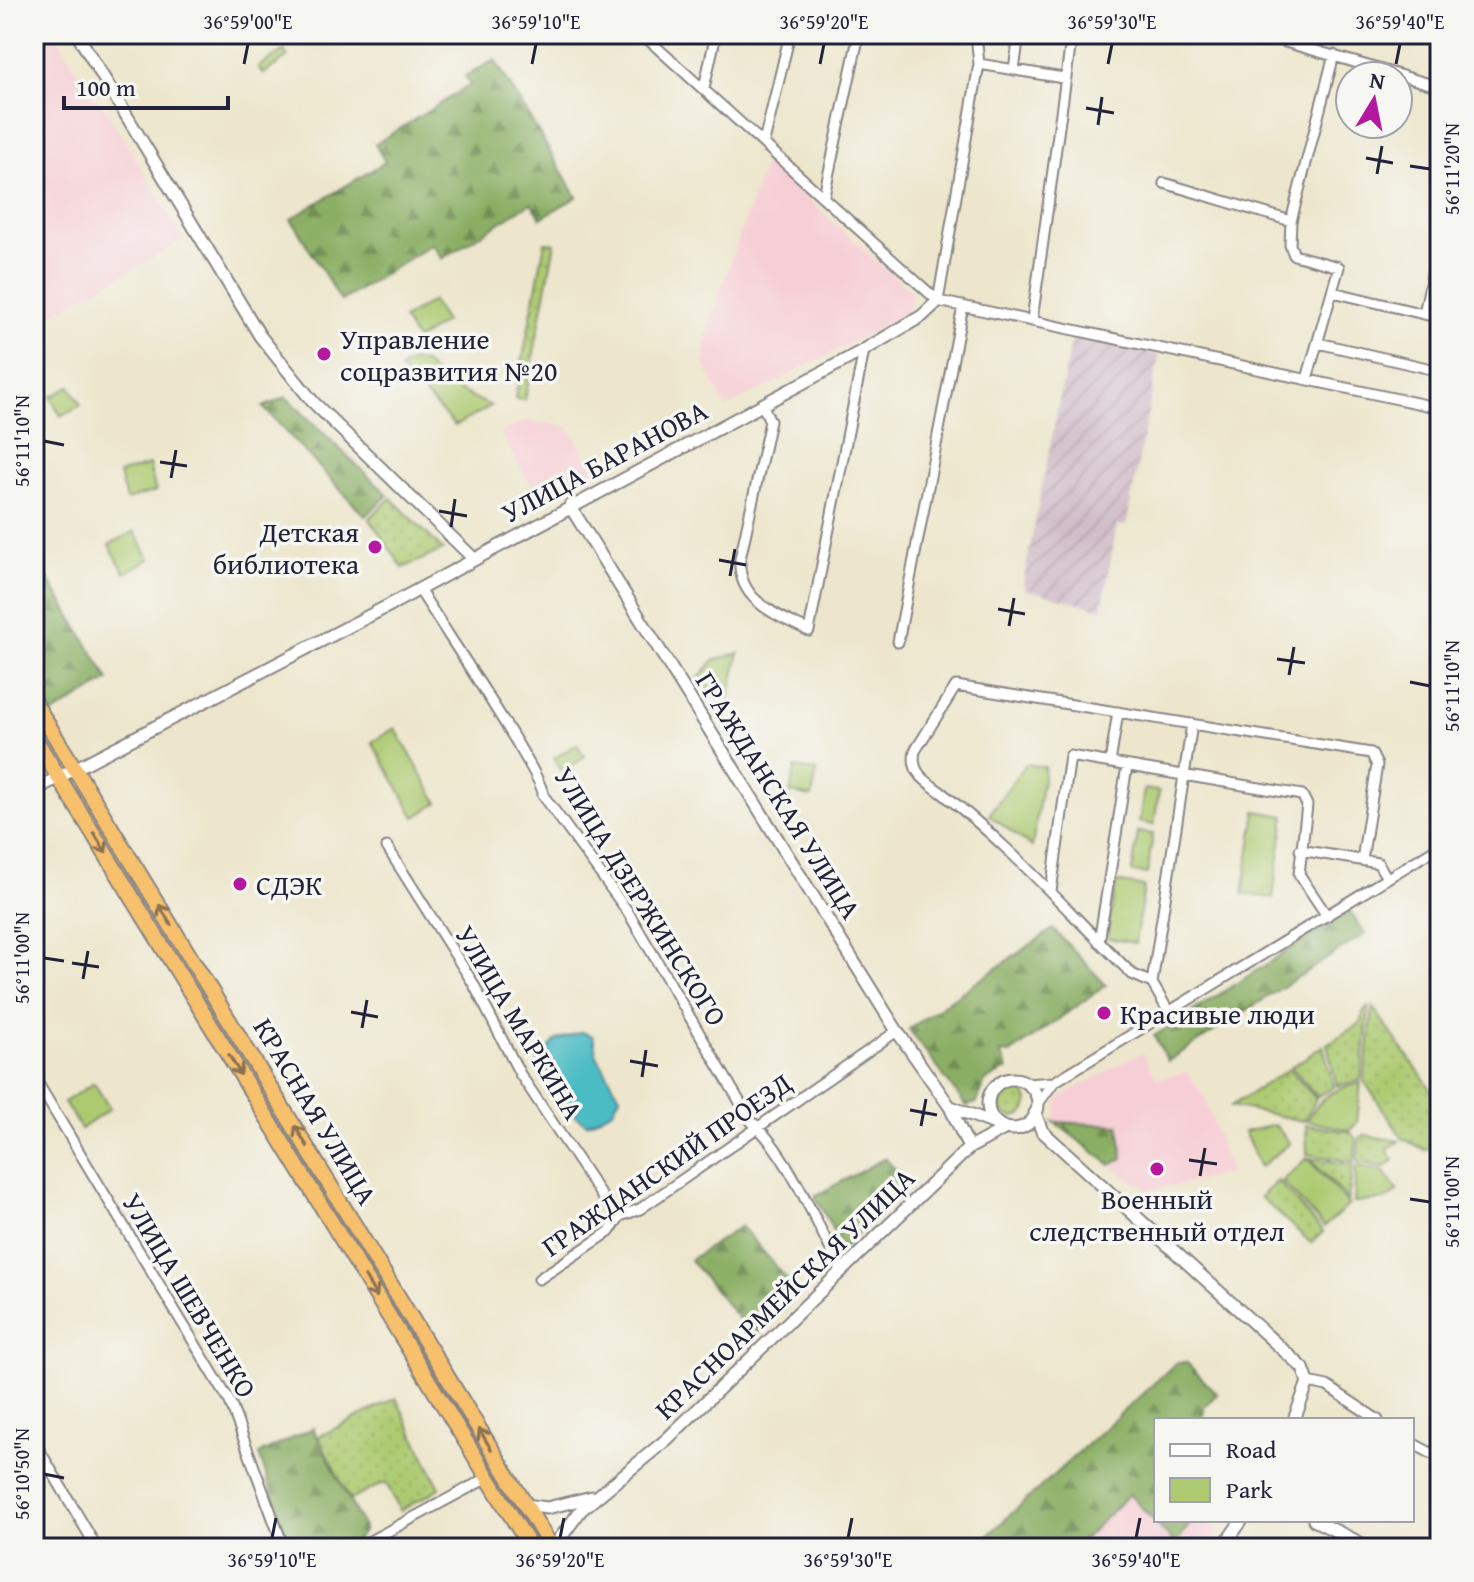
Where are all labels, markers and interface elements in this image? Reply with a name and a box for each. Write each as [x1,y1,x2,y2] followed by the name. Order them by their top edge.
[204,7,292,36] text: 36°59'00"E
[492,7,580,36] text: 36°59'10"E
[780,7,868,36] text: 36°59'20"E
[1068,7,1156,36] text: 36°59'30"E
[1356,7,1444,36] text: 36°59'40"E
[64,60,228,110] scale bar
[1334,60,1414,140] north arrow
[1367,63,1388,97] text: N
[76,70,136,105] text: 100 m
[1437,123,1466,215] text: 56°11'20"N
[340,318,557,391] place label: Управление соцразвития №20
[315,345,333,363] marker: Управление соцразвития №20
[494,389,714,533] street label: УЛИЦА БАРАНОВА
[7,395,36,487] text: 56°11'10"N
[213,511,360,584] place label: Детская библиотека
[366,538,384,556] marker: Детская библиотека
[1437,640,1466,732] text: 56°11'10"N
[686,663,872,927] street label: ГРАЖДАНСКАЯ УЛИЦА
[544,758,738,1034] street label: УЛИЦА ДЗЕРЖИНСКОГО
[91,832,108,854] one-way arrow
[256,864,322,905] place label: СДЭК
[231,875,249,893] marker: СДЭК
[156,904,172,927] one-way arrow
[7,912,36,1004] text: 56°11'00"N
[446,917,594,1127] street label: УЛИЦА МАРКИНА
[1120,993,1315,1034] place label: Красивые люди
[1095,1004,1113,1022] marker: Красивые люди
[244,1010,388,1212] street label: КРАСНАЯ УЛИЦА
[227,1053,243,1076] one-way arrow
[533,1062,799,1266] street label: ГРАЖДАНСКИЙ ПРОЕЗД
[292,1125,308,1148] one-way arrow
[1437,1156,1466,1248] text: 56°11'00"N
[645,1157,923,1429] street label: КРАСНОАРМЕЙСКАЯ УЛИЦА
[1148,1160,1166,1178] marker: Военный следственный отдел
[1029,1178,1285,1251] place label: Военный следственный отдел
[113,1185,267,1405] street label: УЛИЦА ШЕВЧЕНКО
[363,1275,379,1298] one-way arrow
[1154,1418,1414,1522] legend
[7,1428,36,1520] text: 56°10'50"N
[476,1428,492,1451] one-way arrow
[1226,1432,1276,1467] text: Road
[1226,1472,1273,1507] text: Park
[228,1545,316,1574] text: 36°59'10"E
[516,1545,604,1574] text: 36°59'20"E
[804,1545,892,1574] text: 36°59'30"E
[1092,1545,1180,1574] text: 36°59'40"E

